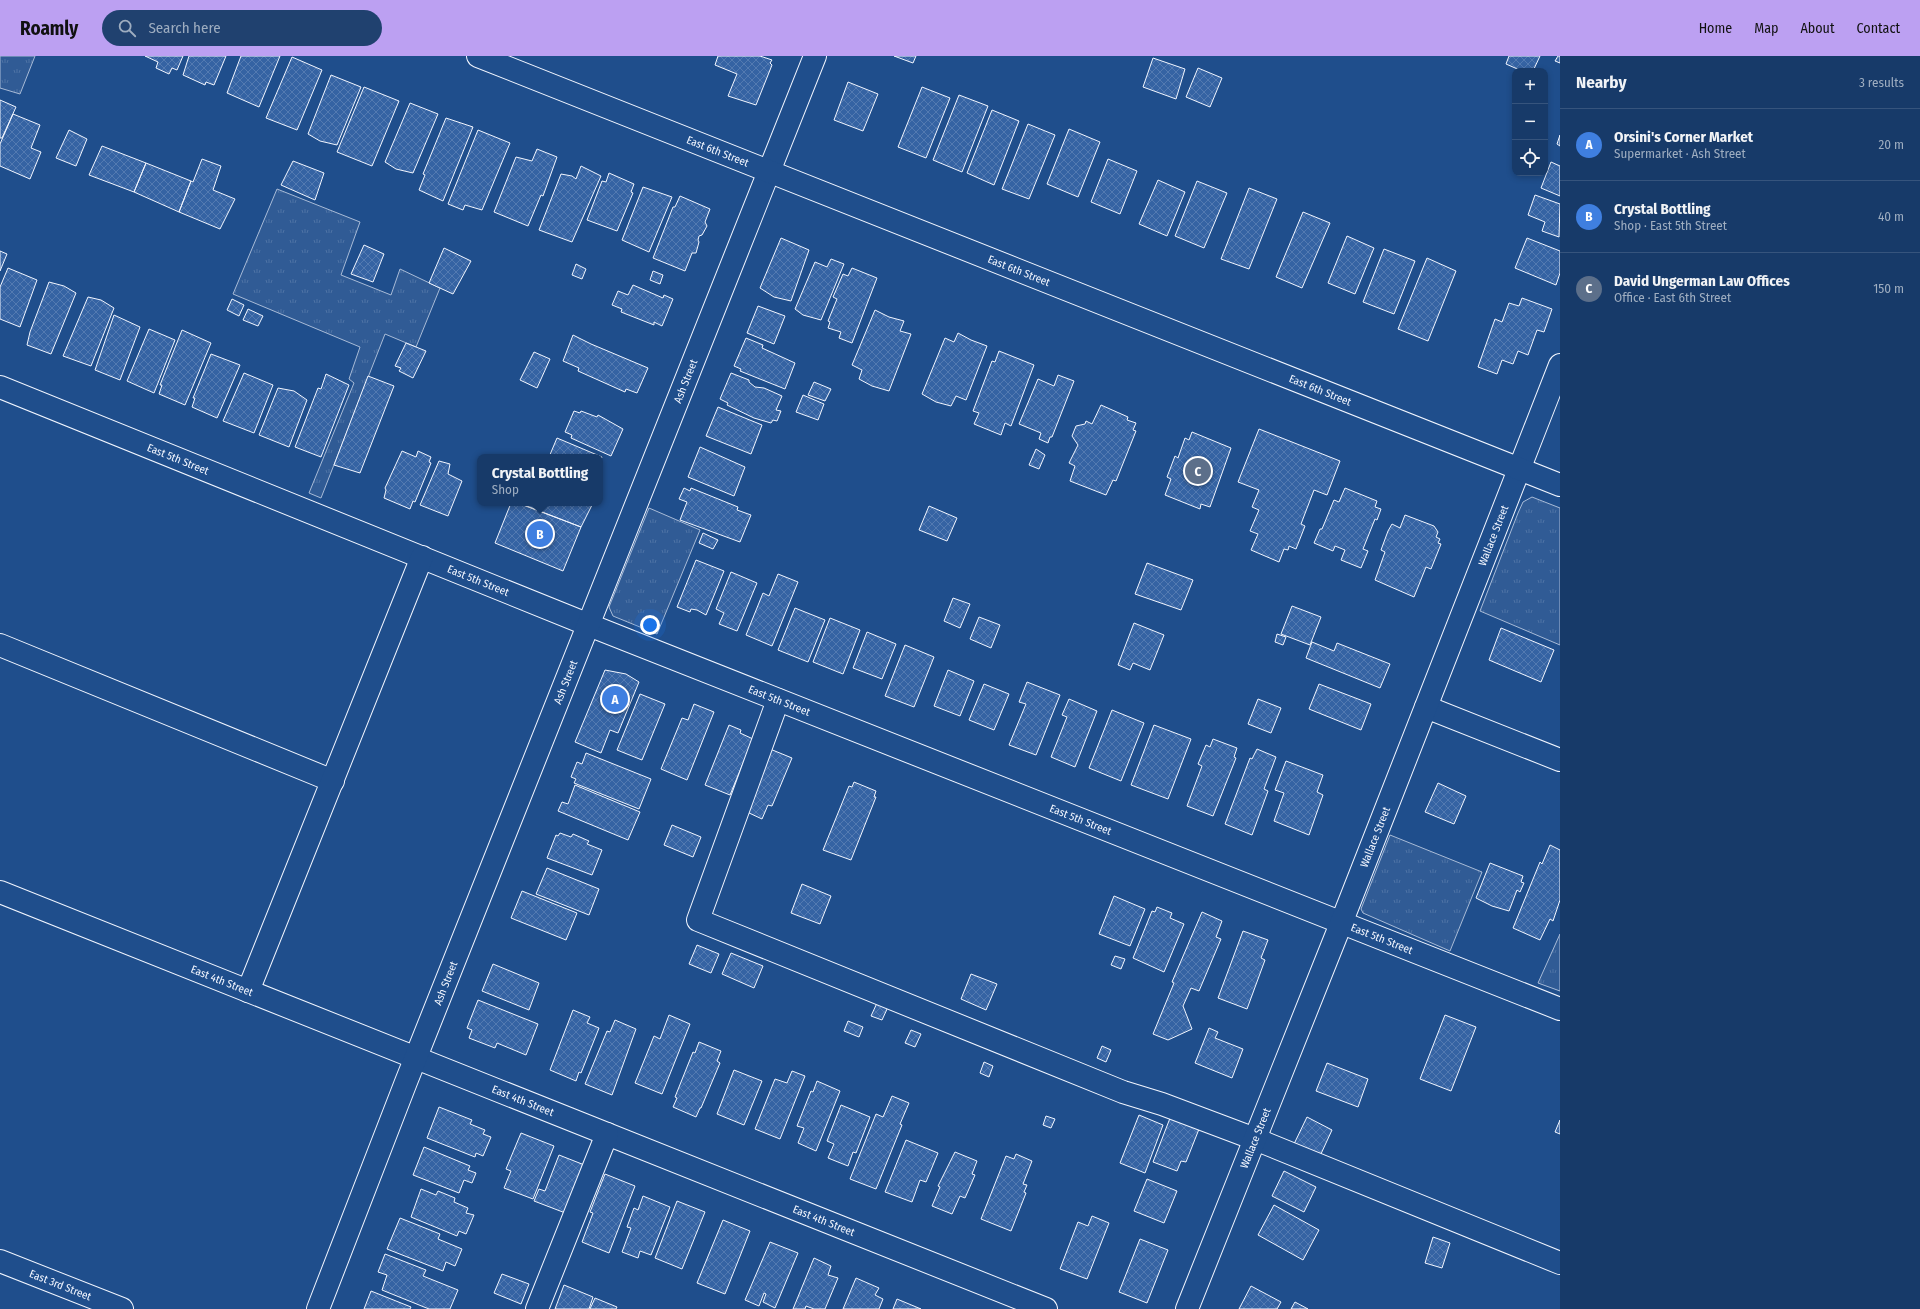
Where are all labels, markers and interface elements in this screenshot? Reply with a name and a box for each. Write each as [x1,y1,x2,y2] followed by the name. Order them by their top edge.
[102,10,382,46] search box
[20,17,78,40] text: Roamly
[116,17,138,39] icon: search
[148,19,221,37] text: Search here
[1699,20,1732,37] text: Home
[1754,20,1778,37] text: Map
[1800,20,1835,37] text: About
[1857,20,1900,37] text: Contact
[1512,68,1548,176] map controls
[1512,68,1548,104] button: +
[1576,72,1627,93] text: Nearby
[1859,75,1904,90] text: 3 results
[1512,104,1548,140] button: −
[1614,128,1753,146] text: Orsini's Corner Market
[685,133,751,170] street label: East 6th Street
[1585,137,1593,152] text: A
[1878,137,1904,152] text: 20 m
[1512,140,1548,176] button: locate
[1614,146,1746,161] text: Supermarket · Ash Street
[1614,200,1711,218] text: Crystal Bottling
[1585,209,1593,224] text: B
[1878,209,1904,224] text: 40 m
[1614,218,1727,233] text: Shop · East 5th Street
[986,253,1052,289] street label: East 6th Street
[1614,272,1790,290] text: David Ungerman Law Offices
[1586,281,1592,296] text: C
[1873,281,1904,296] text: 150 m
[1614,290,1731,305] text: Office · East 6th Street
[671,357,701,405] street label: Ash Street
[1287,372,1353,409] street label: East 6th Street
[145,441,211,478] street label: East 5th Street
[477,454,603,506] popup
[1185,456,1211,486] pin: C
[492,464,588,482] text: Crystal Bottling
[492,482,519,497] text: Shop
[1476,503,1512,568] street label: Wallace Street
[527,519,553,549] pin: B
[445,563,511,599] street label: East 5th Street
[640,615,660,635] your location
[551,658,581,706] street label: Ash Street
[746,683,812,719] street label: East 5th Street
[602,684,628,714] pin: A
[1048,802,1114,838] street label: East 5th Street
[1358,805,1393,869] street label: Wallace Street
[1349,921,1415,957] street label: East 5th Street
[431,959,461,1007] street label: Ash Street
[189,963,255,999] street label: East 4th Street
[490,1083,556,1119] street label: East 4th Street
[1238,1106,1274,1170] street label: Wallace Street
[791,1203,857,1239] street label: East 4th Street
[28,1267,93,1303] street label: East 3rd Street

